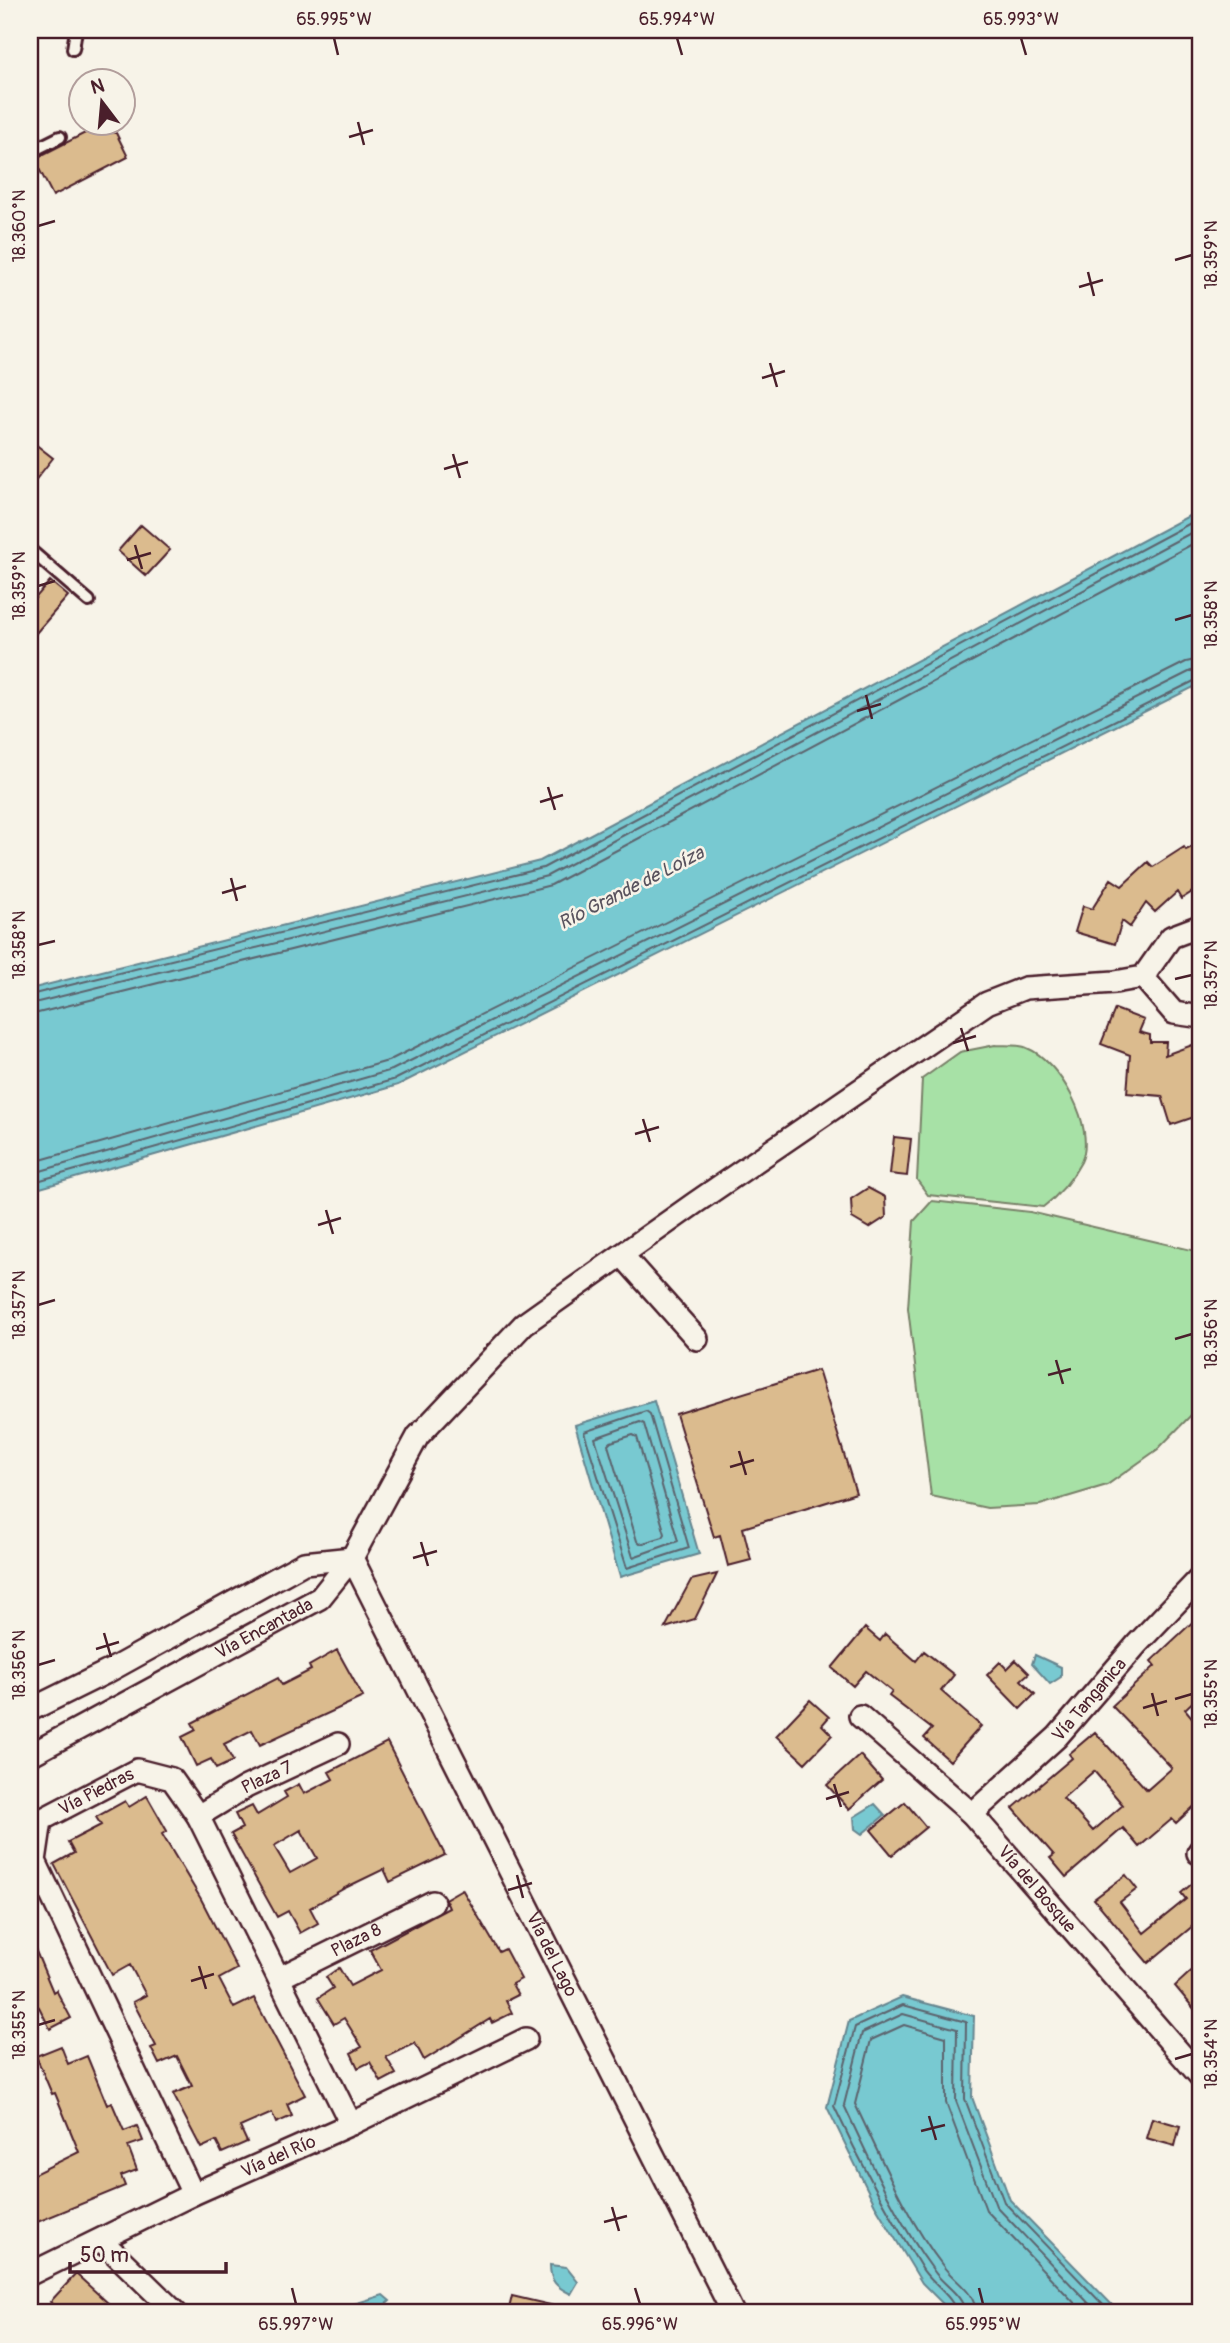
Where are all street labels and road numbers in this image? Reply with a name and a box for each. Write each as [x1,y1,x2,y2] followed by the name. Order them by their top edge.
[211,1593,317,1664] street label: Vía Encantada
[1047,1653,1131,1746] street label: Vía Tanganica
[238,1755,296,1799] street label: Plaza 7
[54,1762,138,1820] street label: Vía Piedras
[993,1840,1081,1937] street label: Vía del Bosque
[521,1908,583,2001] street label: Vía del Lago
[327,1918,385,1962] street label: Plaza 8
[237,2129,320,2183] street label: Vía del Río

